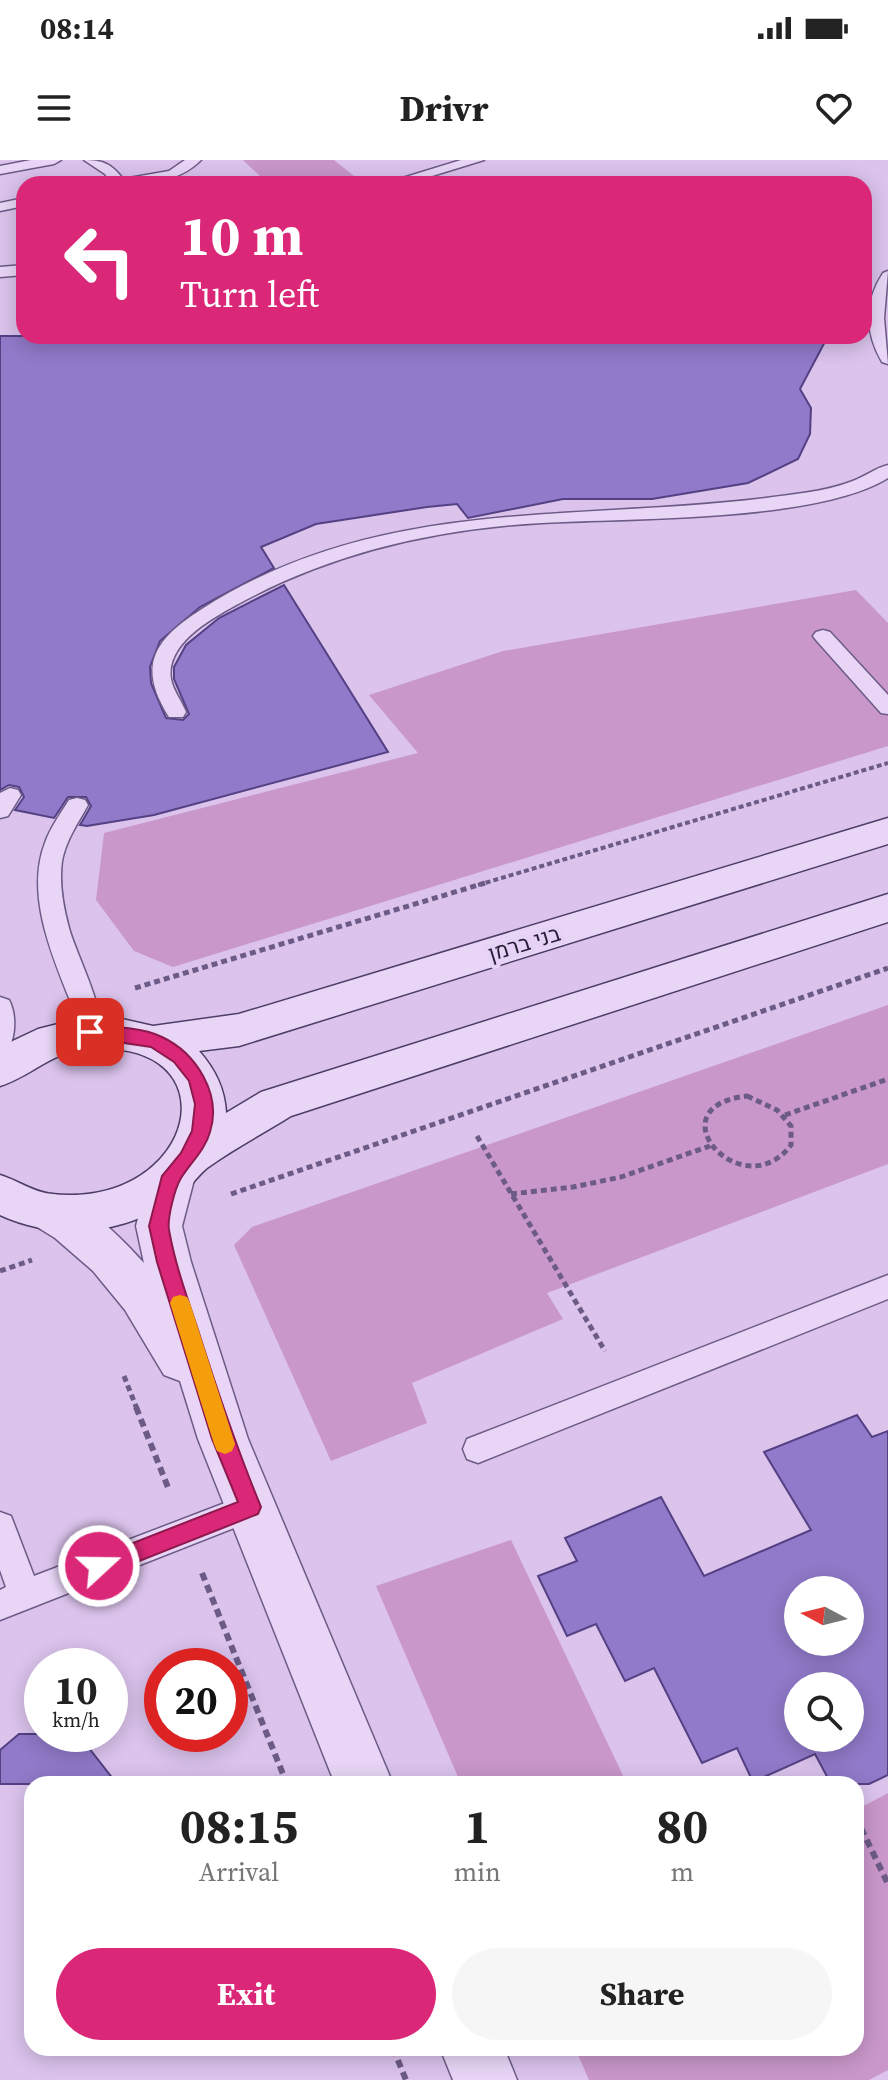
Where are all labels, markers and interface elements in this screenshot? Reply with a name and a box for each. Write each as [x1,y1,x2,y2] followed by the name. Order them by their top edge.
[40,8,114,49] text: 08:14
[400,84,488,133] text: Drivr
[32,86,76,130] icon: menu
[812,86,856,130] icon: heart
[180,197,303,274] text: 10 m
[48,208,152,312] icon: left
[180,270,319,319] text: Turn left
[484,918,564,968] street label: בני ברמן
[56,998,124,1066] pin
[68,1010,112,1054] icon: arrive
[57,1524,141,1608] position arrow
[784,1576,864,1656] north arrow
[784,1576,864,1752] map controls
[144,1648,248,1752] speed limit sign: 20
[54,1663,98,1717] text: 10
[784,1672,864,1752] button: search
[52,1706,100,1734] text: km/h
[180,1793,298,1859] text: 08:15
[464,1793,490,1859] text: 1
[656,1793,708,1859] text: 80
[199,1854,279,1890] text: Arrival
[454,1854,501,1890] text: min
[671,1854,694,1890] text: m
[56,1948,436,2040] button: Exit
[452,1948,832,2040] button: Share

